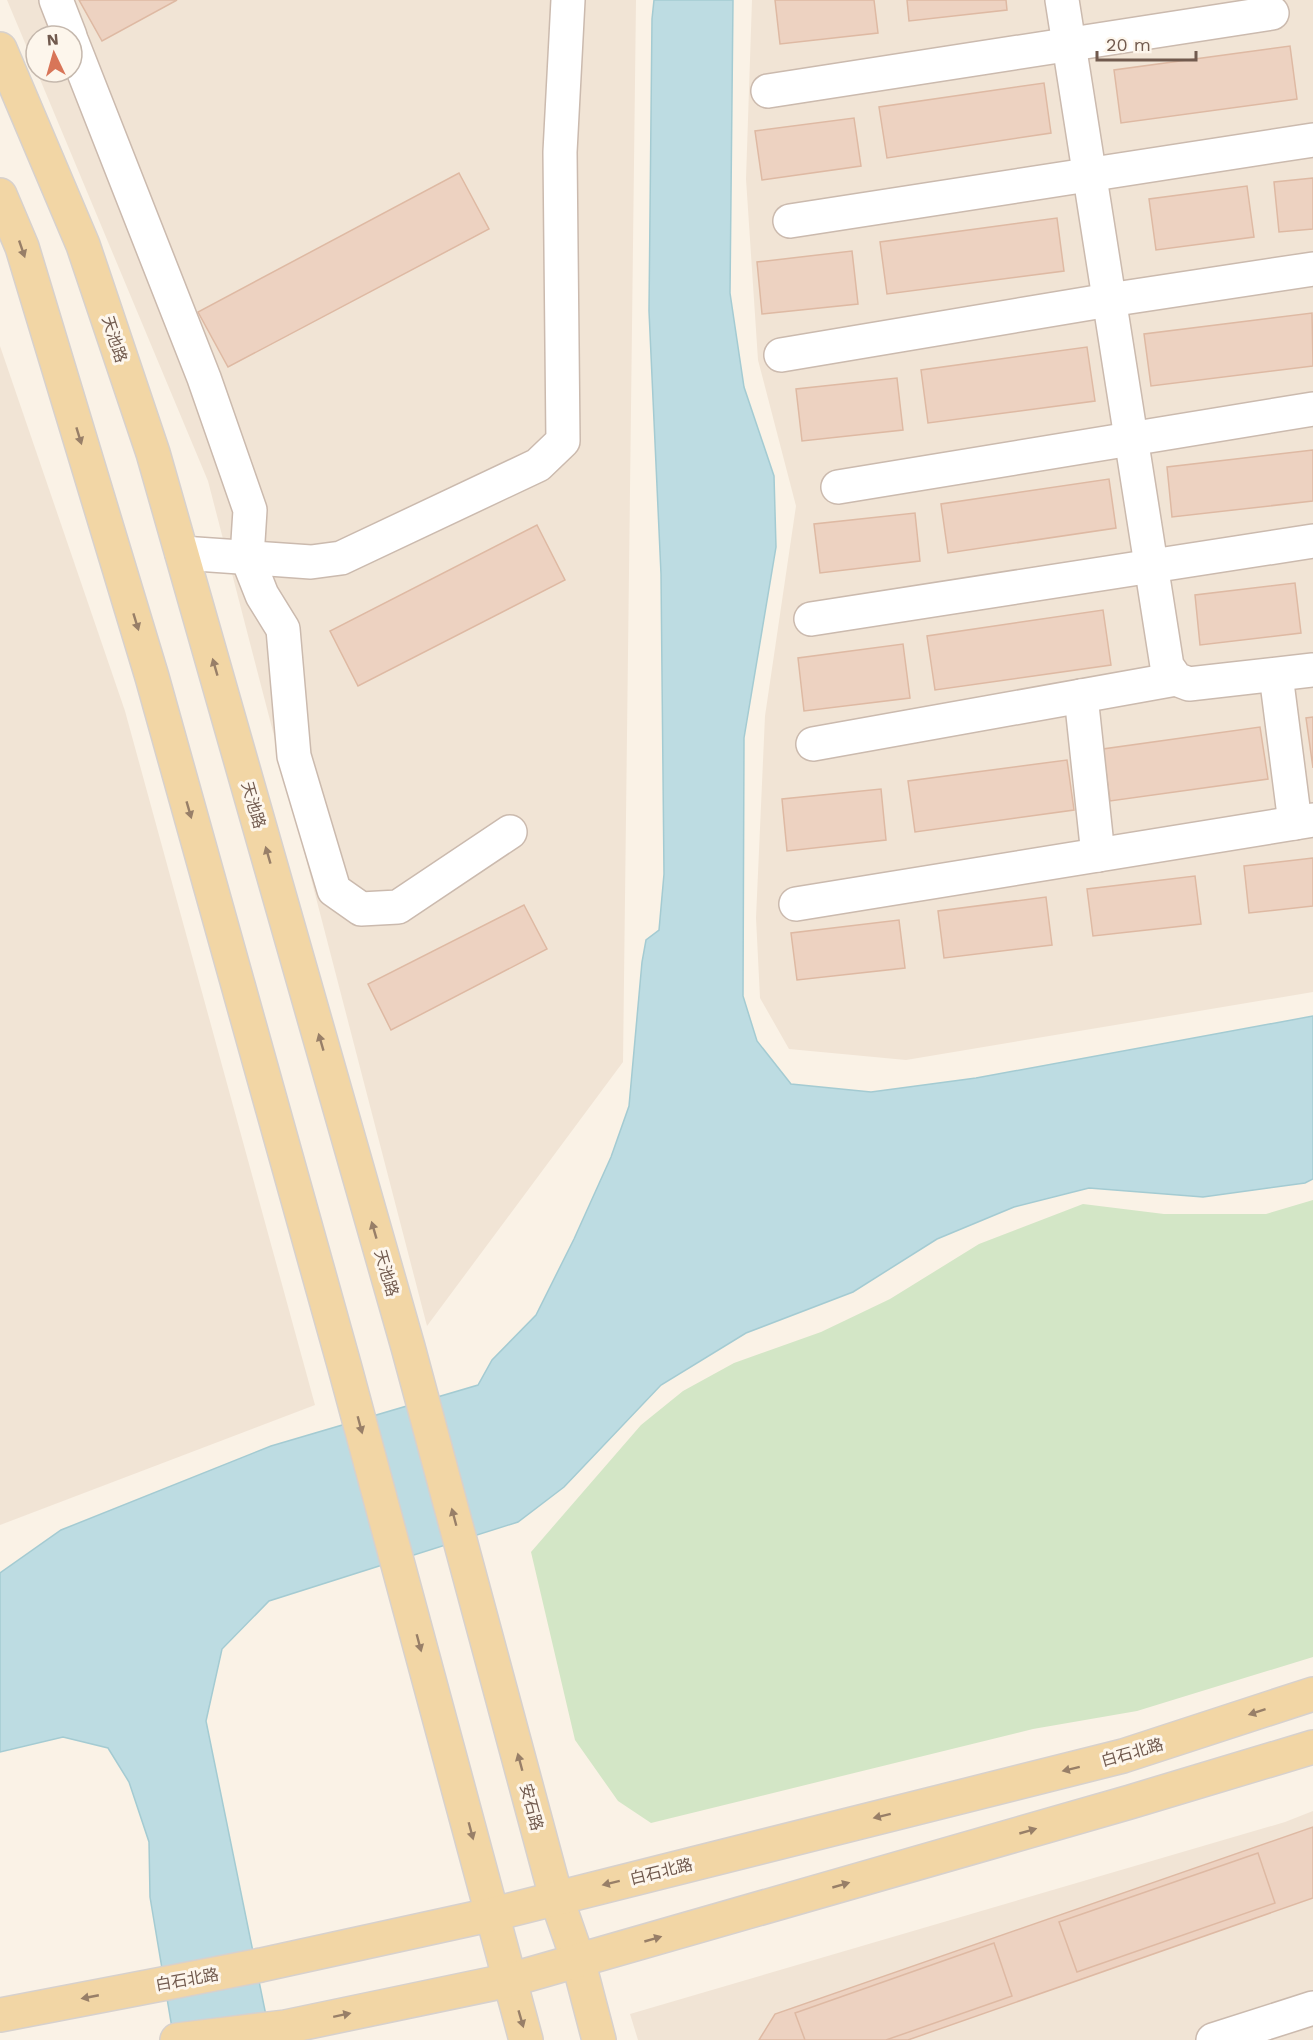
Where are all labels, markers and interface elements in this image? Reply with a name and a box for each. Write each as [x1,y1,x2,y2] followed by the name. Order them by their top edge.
[24,24,84,84] north arrow
[1097,24,1196,62] scale bar
[46,30,59,50] text: N
[1106,34,1151,55] text: 20 m
[18,240,27,258] one-way arrow
[98,313,131,365] street label: 天池路
[75,427,85,445] one-way arrow
[132,613,141,631] one-way arrow
[210,658,219,676] one-way arrow
[238,779,269,831] street label: 天池路
[185,801,195,819] one-way arrow
[263,846,272,864] one-way arrow
[316,1033,325,1051] one-way arrow
[369,1221,379,1239] one-way arrow
[371,1247,402,1299] street label: 天池路
[356,1416,365,1434] one-way arrow
[449,1508,458,1526] one-way arrow
[415,1633,425,1652] one-way arrow
[1248,1708,1266,1718] one-way arrow
[1099,1735,1166,1770] street label: 白石北路
[514,1753,524,1771] one-way arrow
[1062,1765,1080,1775] one-way arrow
[516,1781,547,1833] street label: 安石路
[872,1812,891,1822] one-way arrow
[467,1822,476,1840] one-way arrow
[1019,1826,1037,1836] one-way arrow
[628,1855,694,1888] street label: 白石北路
[602,1879,620,1889] one-way arrow
[832,1880,850,1889] one-way arrow
[644,1934,662,1943] one-way arrow
[154,1965,220,1994] street label: 白石北路
[81,1993,100,2002] one-way arrow
[332,2010,351,2020] one-way arrow
[516,2010,526,2028] one-way arrow

